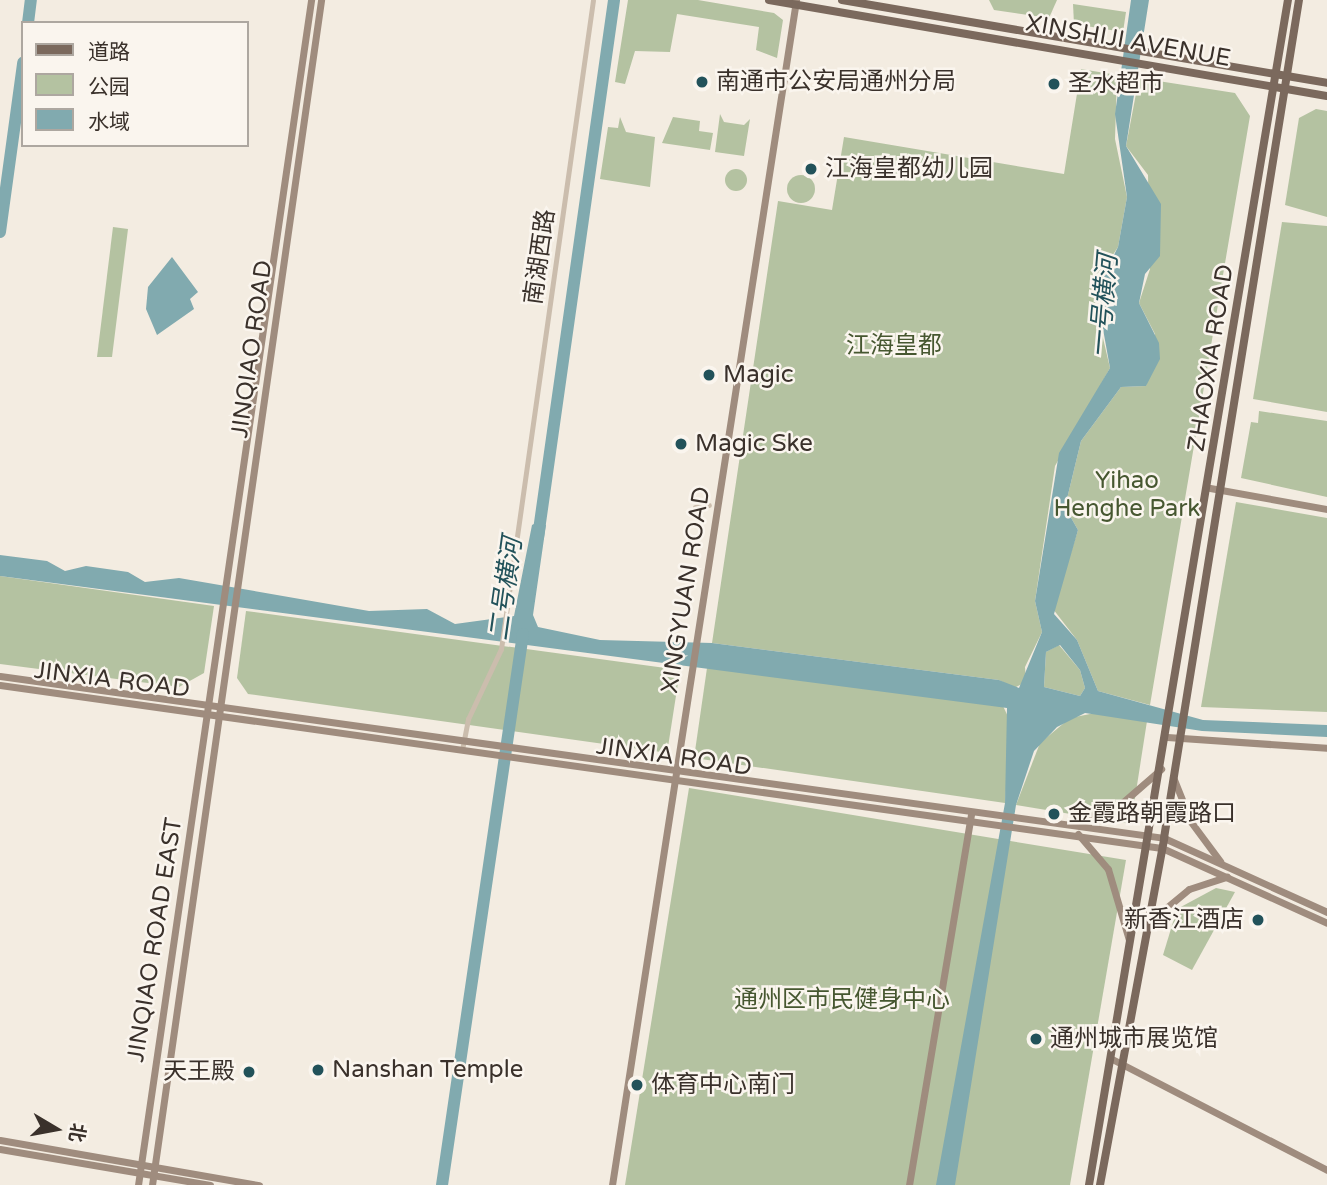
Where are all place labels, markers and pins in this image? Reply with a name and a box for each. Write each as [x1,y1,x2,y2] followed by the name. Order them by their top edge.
[716,68,956,96] place label: 南通市公安局通州分局
[1068,70,1164,98] place label: 圣水超市
[694,74,710,90] marker: 南通市公安局通州分局
[1046,76,1062,92] marker: 圣水超市
[825,155,993,183] place label: 江海皇都幼儿园
[803,161,819,177] marker: 江海皇都幼儿园
[723,361,794,389] place label: Magic
[701,367,717,383] marker: Magic
[695,430,813,458] place label: Magic Ske
[673,436,689,452] marker: Magic Ske
[1068,800,1236,828] place label: 金霞路朝霞路口
[1046,806,1062,822] marker: 金霞路朝霞路口
[1124,906,1244,934] place label: 新香江酒店
[1250,912,1266,928] marker: 新香江酒店
[1050,1025,1218,1053] place label: 通州城市展览馆
[1028,1031,1044,1047] marker: 通州城市展览馆
[332,1056,523,1084] place label: Nanshan Temple
[163,1058,235,1086] place label: 天王殿
[310,1062,326,1078] marker: Nanshan Temple
[241,1064,257,1080] marker: 天王殿
[651,1071,795,1099] place label: 体育中心南门
[629,1077,645,1093] marker: 体育中心南门

